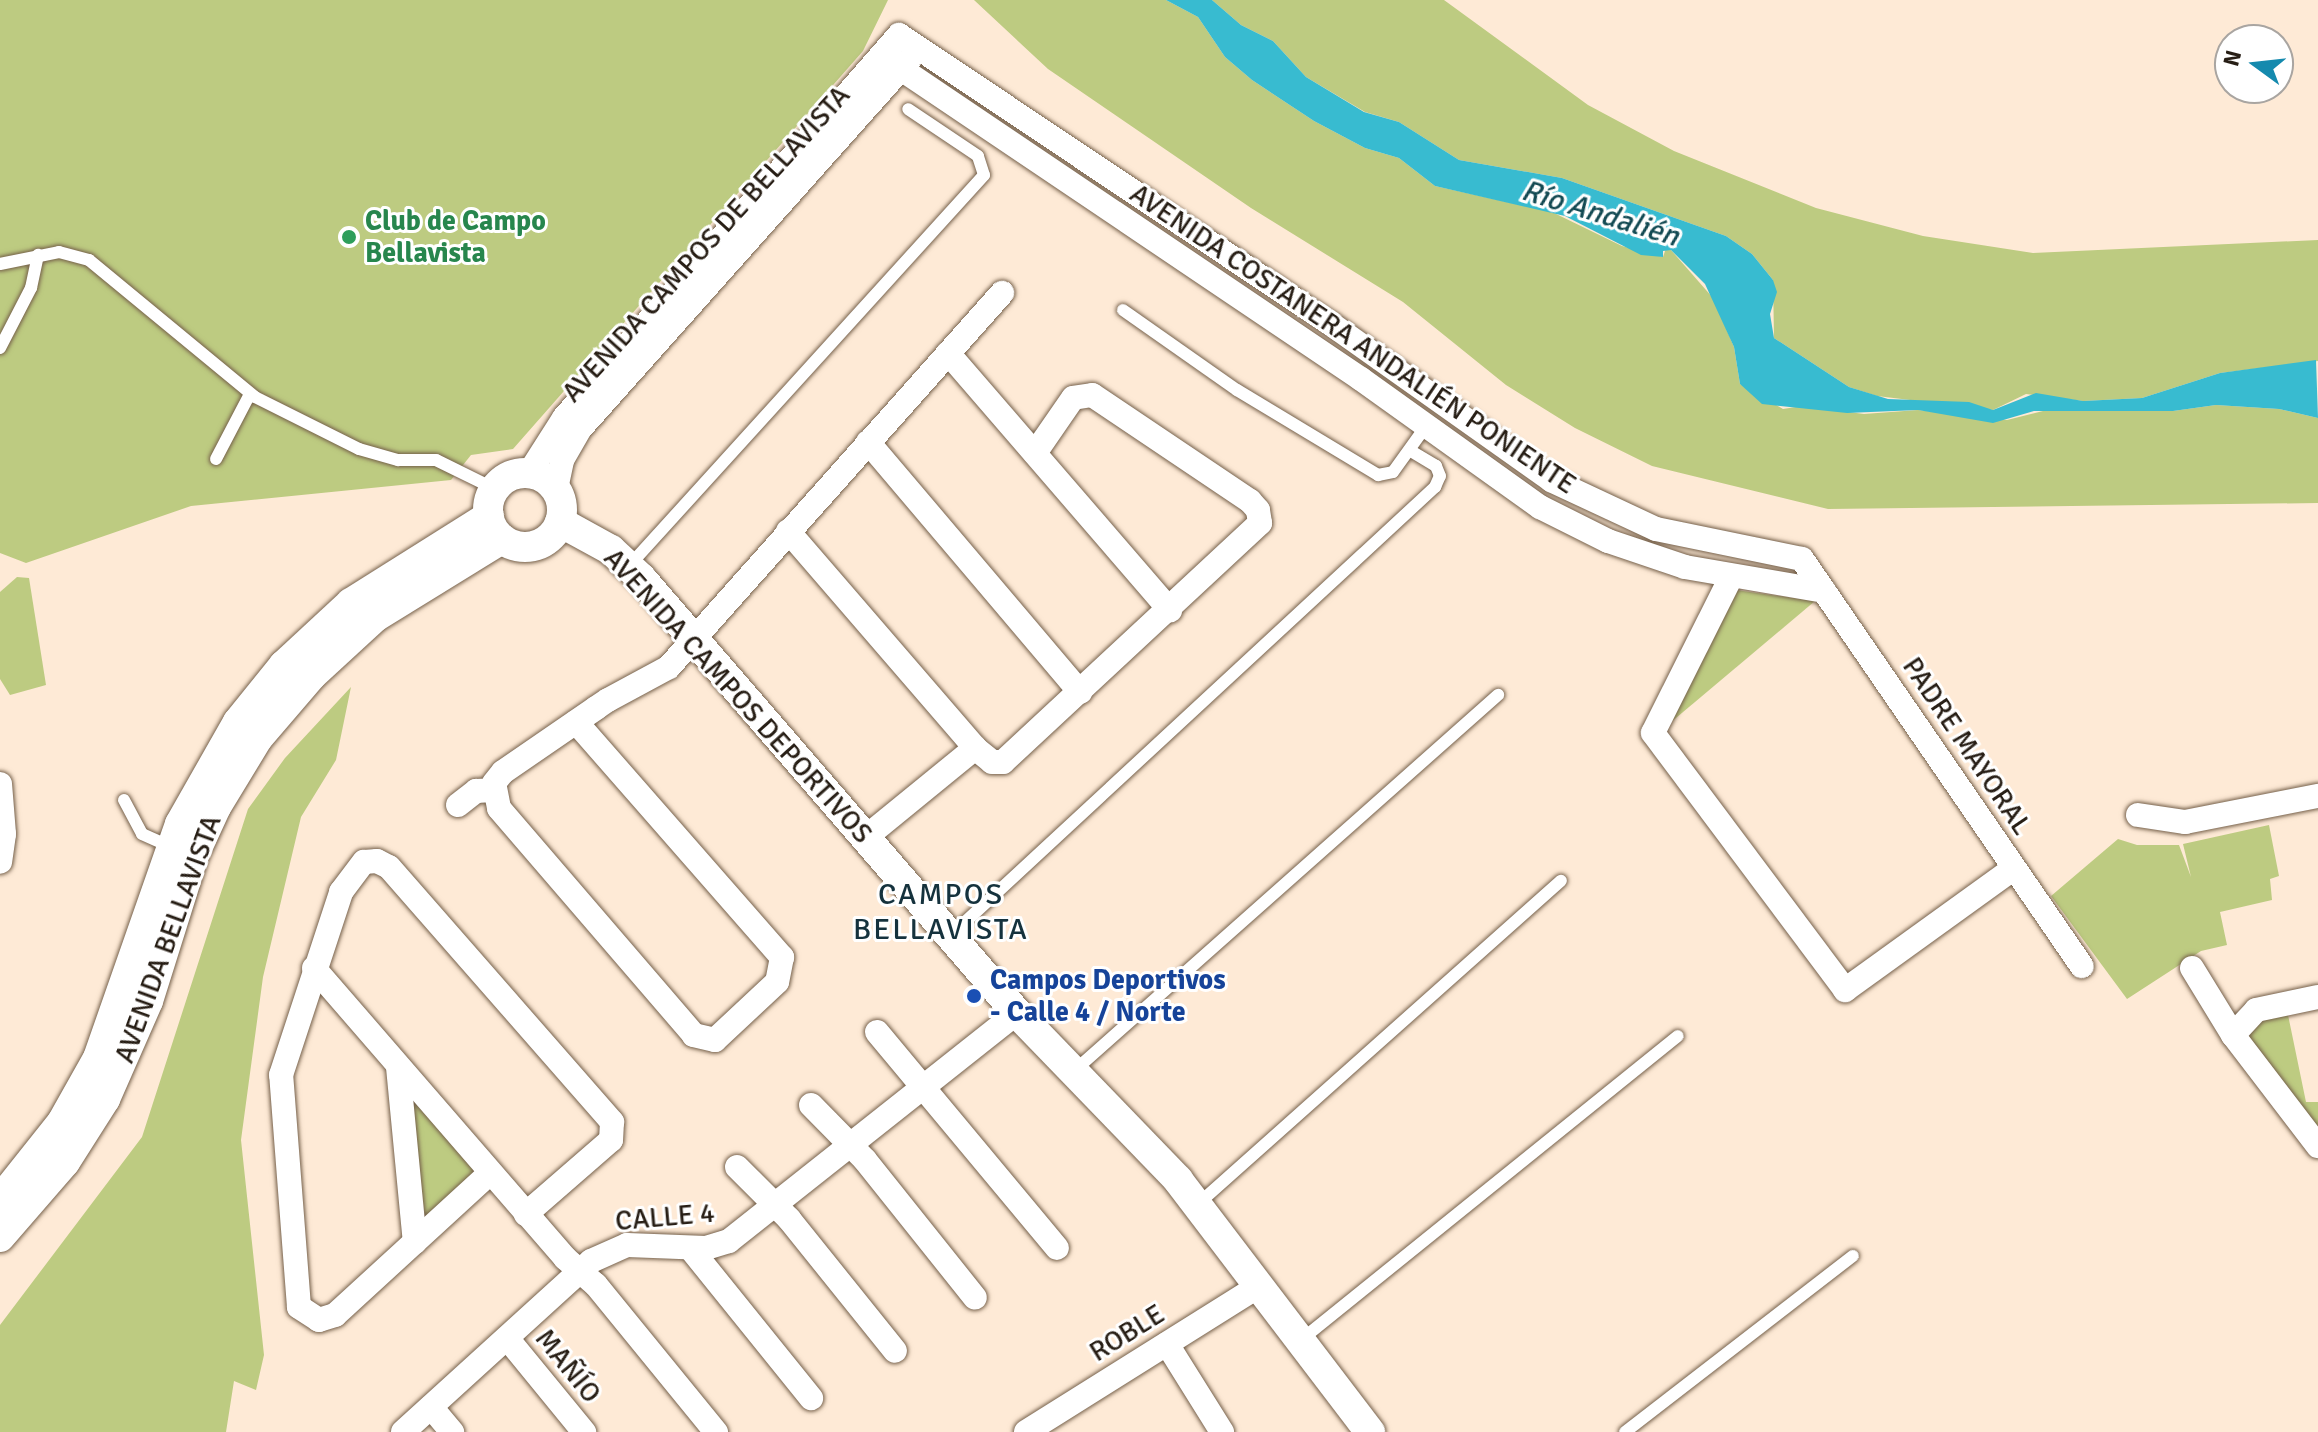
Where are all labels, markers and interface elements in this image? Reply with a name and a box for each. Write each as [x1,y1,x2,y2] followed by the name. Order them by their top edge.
[2214,24,2294,104] north arrow
[2217,47,2247,69] text: N
[555,79,857,409] street label: AVENIDA CAMPOS DE BELLAVISTA
[1517,173,1683,255] water label: Río Andalién
[1124,177,1582,501] street label: AVENIDA COSTANERA ANDALIÉN PONIENTE
[365,204,546,270] place label: Club de Campo Bellavista
[340,228,358,246] marker: Club de Campo Bellavista
[597,542,879,850] street label: AVENIDA CAMPOS DEPORTIVOS
[1895,651,2039,841] street label: PADRE MAYORAL
[108,810,228,1068] street label: AVENIDA BELLAVISTA
[853,877,1029,948] district label: CAMPOS BELLAVISTA
[990,963,1226,1029] place label: Campos Deportivos - Calle 4 / Norte
[965,987,983,1005] marker: Campos Deportivos - Calle 4 / Norte
[614,1196,716,1238] street label: CALLE 4
[1083,1297,1171,1369] street label: ROBLE
[528,1322,608,1410] street label: MAÑÍO

